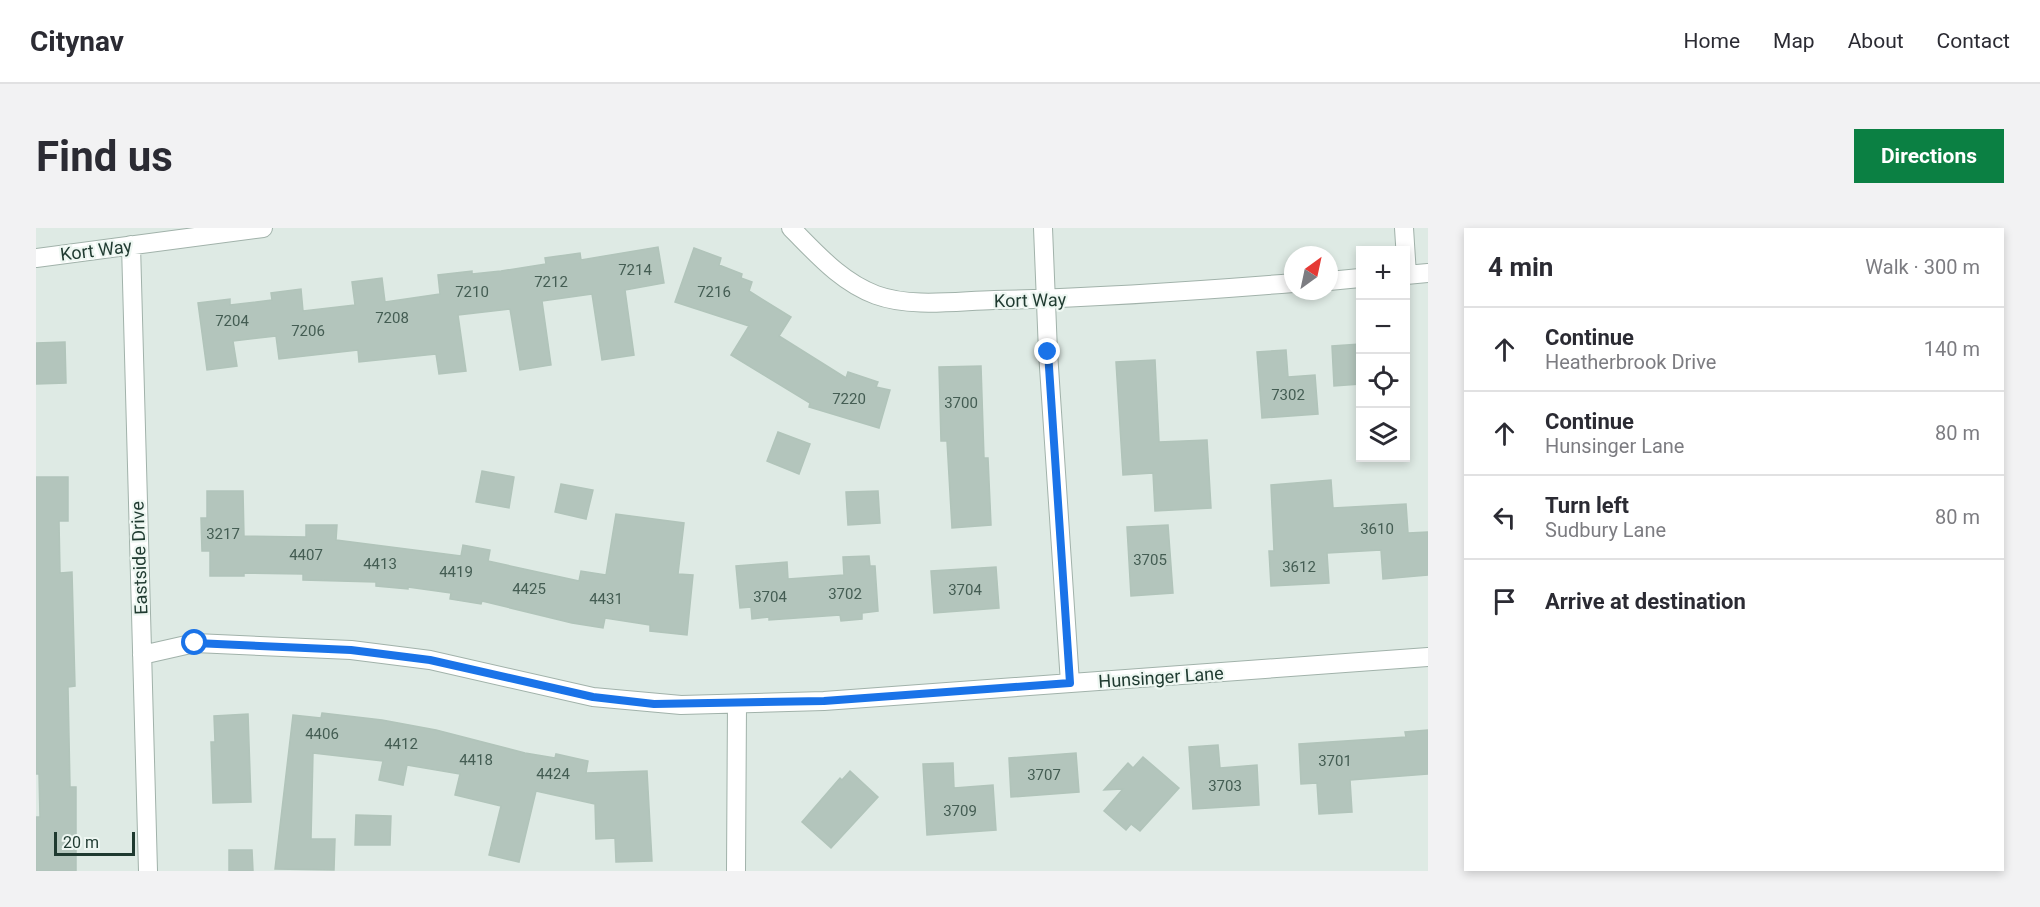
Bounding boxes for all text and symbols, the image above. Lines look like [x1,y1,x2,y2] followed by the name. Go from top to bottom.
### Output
[30,25,124,58] text: Citynav
[1684,29,1740,53] text: Home
[1773,29,1815,53] text: Map
[1848,29,1904,53] text: About
[1937,29,2010,53] text: Contact
[1854,129,2004,183] button: Directions
[36,132,173,181] text: Find us
[59,235,134,265] street label: Kort Way
[1284,246,1338,300] north arrow
[1356,246,1410,462] map controls
[1356,246,1410,300] button: +
[1488,252,1553,282] text: 4 min
[1865,255,1980,279] text: Walk · 300 m
[618,261,652,279] house number: 7214
[534,273,568,291] house number: 7212
[455,283,489,301] house number: 7210
[697,283,731,301] house number: 7216
[994,289,1067,311] street label: Kort Way
[1356,300,1410,354] button: −
[375,309,409,327] house number: 7208
[215,312,249,330] house number: 7204
[291,322,325,340] house number: 7206
[1545,325,1634,350] text: Continue
[1488,333,1521,366] icon: ahead
[1924,337,1980,361] text: 140 m
[1034,338,1060,364] route end
[1545,350,1716,374] text: Heatherbrook Drive
[1356,354,1410,408] button: locate
[1271,386,1305,404] house number: 7302
[832,390,866,408] house number: 7220
[944,394,978,412] house number: 3700
[1356,408,1410,462] button: layers
[1545,409,1634,434] text: Continue
[1488,417,1521,450] icon: ahead
[1935,421,1980,445] text: 80 m
[1545,434,1684,458] text: Hunsinger Lane
[1545,493,1629,518] text: Turn left
[127,501,151,615] street label: Eastside Drive
[1488,501,1521,534] icon: left
[1935,505,1980,529] text: 80 m
[1545,518,1666,542] text: Sudbury Lane
[1360,520,1394,538] house number: 3610
[206,525,240,543] house number: 3217
[289,546,323,564] house number: 4407
[1133,551,1167,569] house number: 3705
[363,555,397,573] house number: 4413
[1282,558,1316,576] house number: 3612
[439,563,473,581] house number: 4419
[512,580,546,598] house number: 4425
[948,581,982,599] house number: 3704
[828,585,862,603] house number: 3702
[1488,585,1521,618] icon: arrive
[753,588,787,606] house number: 3704
[1545,589,1746,614] text: Arrive at destination
[589,590,623,608] house number: 4431
[181,629,207,655] route start
[1098,662,1224,692] street label: Hunsinger Lane
[305,725,339,743] house number: 4406
[384,735,418,753] house number: 4412
[459,751,493,769] house number: 4418
[1318,752,1352,770] house number: 3701
[536,765,570,783] house number: 4424
[1027,766,1061,784] house number: 3707
[1208,777,1242,795] house number: 3703
[943,802,977,820] house number: 3709
[54,829,135,856] scale bar
[63,833,99,852] text: 20 m

